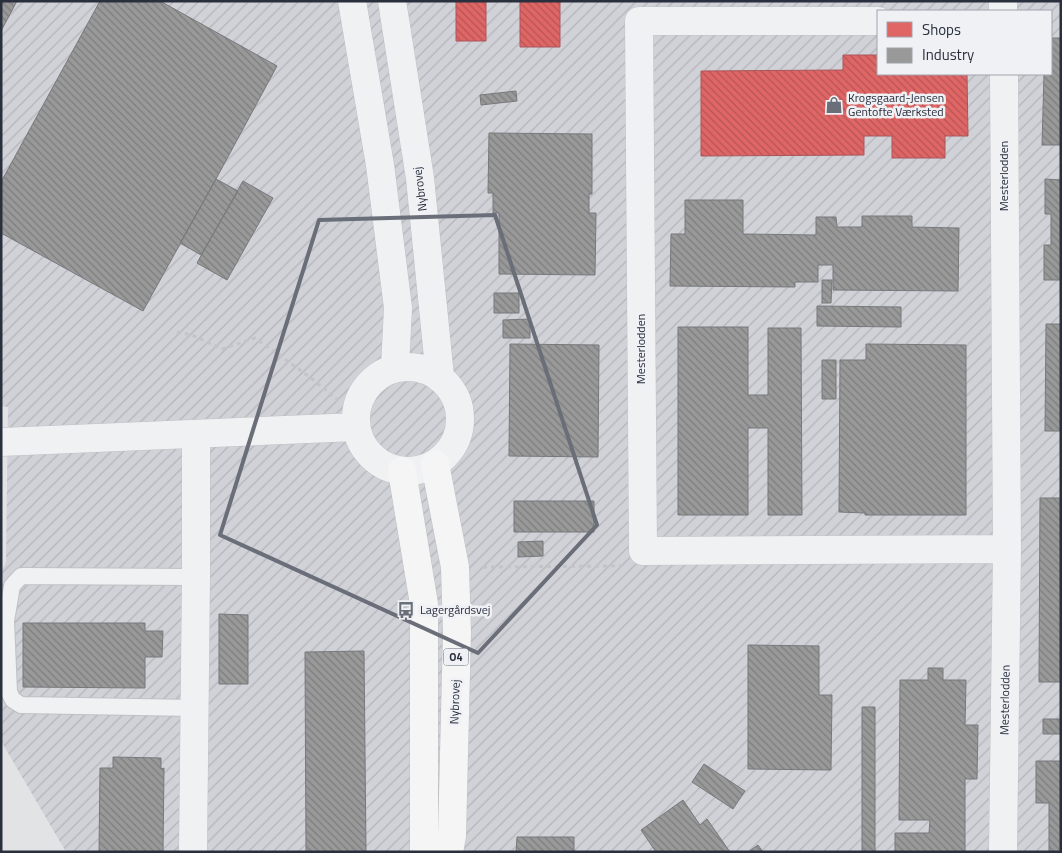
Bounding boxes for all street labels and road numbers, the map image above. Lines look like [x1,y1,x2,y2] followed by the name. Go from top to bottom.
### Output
[994,141,1013,211] street label: Mesterlodden
[407,166,432,212] street label: Nybrovej
[631,314,650,384] street label: Mesterlodden
[444,649,468,666] road number: O4
[994,665,1015,735] street label: Mesterlodden
[444,679,465,725] street label: Nybrovej

